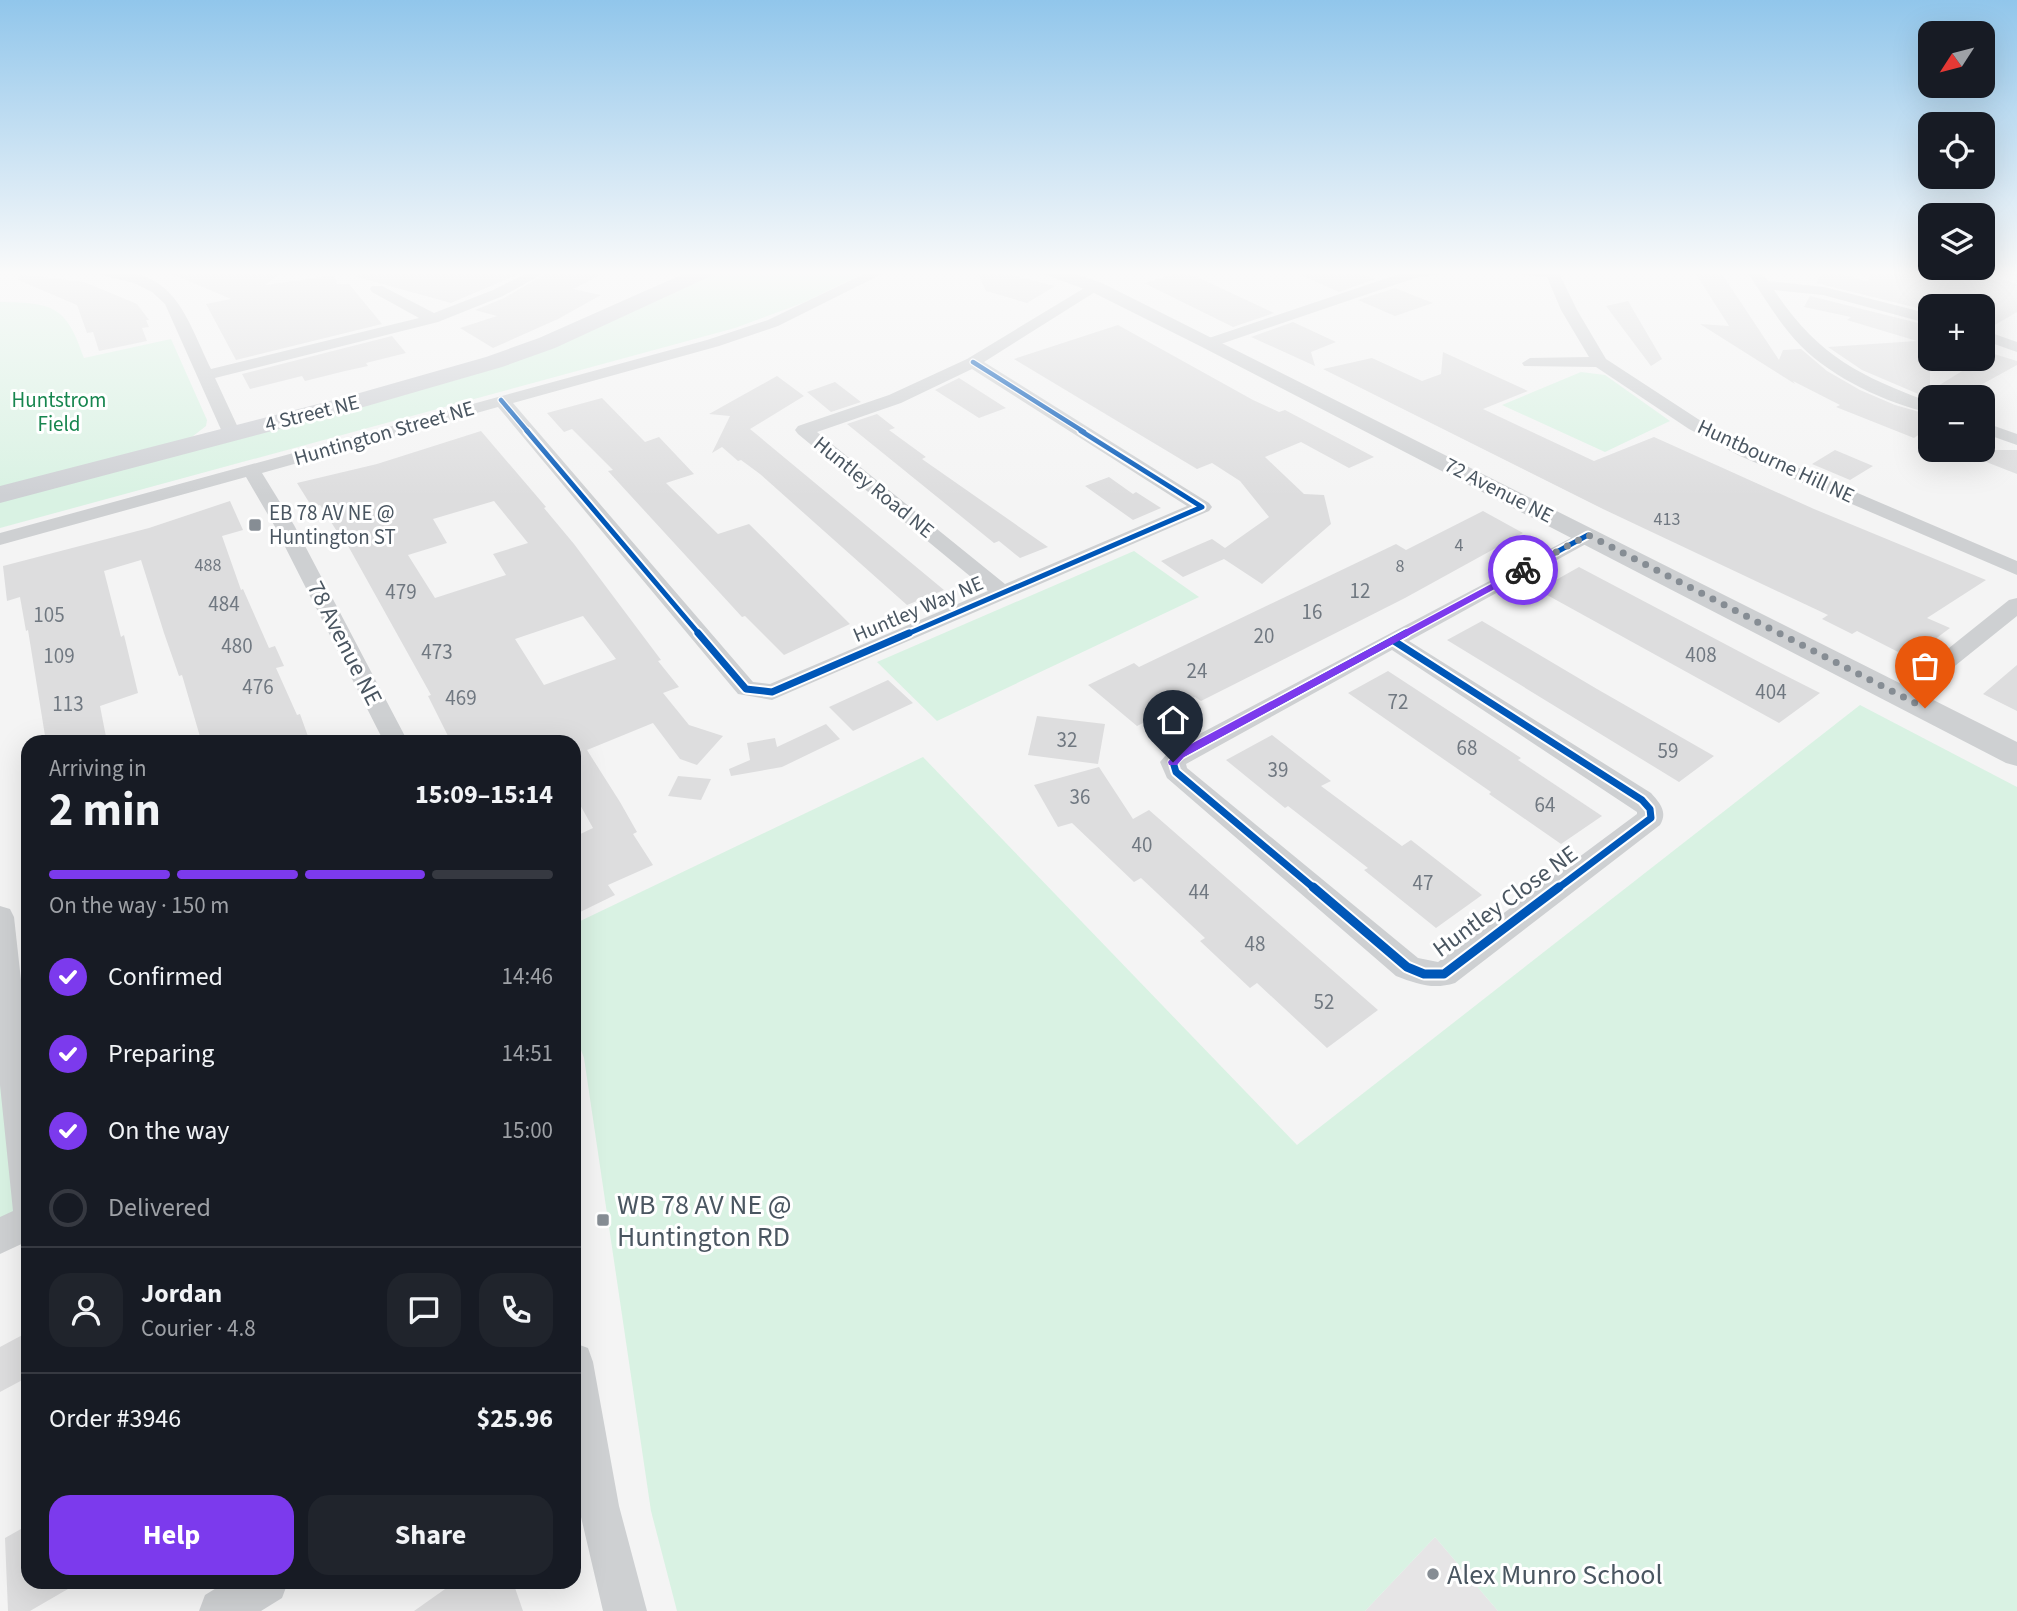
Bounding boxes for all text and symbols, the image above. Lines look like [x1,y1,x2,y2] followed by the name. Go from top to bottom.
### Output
[1918,21,1995,98] north arrow
[1918,21,1995,462] map controls
[1918,112,1995,189] button: locate
[1918,203,1995,280] button: layers
[1918,294,1995,371] button: +
[12,385,106,439] park label: Huntstrom Field
[1918,385,1995,462] button: −
[262,387,362,439] street label: 4 Street NE
[290,393,478,473] street label: Huntington Street NE
[1693,411,1859,511] street label: Huntbourne Hill NE
[807,429,941,545] street label: Huntley Road NE
[1439,450,1559,530] street label: 72 Avenue NE
[269,498,396,552] place label: EB 78 AV NE @ Huntington ST
[1654,507,1680,532] house number: 413
[247,517,263,533] marker: EB 78 AV NE @ Huntington ST
[1455,533,1464,558] house number: 4
[1488,535,1558,605] courier
[1504,551,1542,589] icon: bike
[195,553,221,578] house number: 488
[1396,554,1405,579] house number: 8
[848,568,988,650] street label: Huntley Way NE
[298,575,391,712] street label: 78 Avenue NE
[1350,576,1370,606] house number: 12
[385,577,417,607] house number: 479
[208,589,240,619] house number: 484
[1302,597,1322,627] house number: 16
[33,600,65,630] house number: 105
[1254,621,1274,651] house number: 20
[221,631,253,661] house number: 480
[1895,636,1955,708] pin
[421,637,453,667] house number: 473
[1685,640,1717,670] house number: 408
[43,641,75,671] house number: 109
[1906,647,1944,685] icon: bag
[1187,656,1207,686] house number: 24
[242,672,274,702] house number: 476
[1755,677,1787,707] house number: 404
[445,683,477,713] house number: 469
[1388,687,1408,717] house number: 72
[52,689,84,719] house number: 113
[1143,690,1203,762] pin
[1154,701,1192,739] icon: home
[1057,725,1077,755] house number: 32
[1457,733,1477,763] house number: 68
[1658,736,1678,766] house number: 59
[49,752,147,785] text: Arriving in
[1268,755,1288,785] house number: 39
[415,776,553,813] text: 15:09–15:14
[49,778,161,843] text: 2 min
[1070,782,1090,812] house number: 36
[1535,790,1555,820] house number: 64
[1132,830,1152,860] house number: 40
[1426,837,1585,966] street label: Huntley Close NE
[1413,868,1433,898] house number: 47
[1189,877,1209,907] house number: 44
[49,889,229,922] text: On the way · 150 m
[1245,929,1265,959] house number: 48
[49,958,87,996] icon: check
[108,958,223,995] text: Confirmed
[502,960,553,993] text: 14:46
[1314,987,1334,1017] house number: 52
[49,1035,87,1073] icon: check
[108,1035,214,1072] text: Preparing
[502,1037,553,1070] text: 14:51
[49,1112,87,1150] icon: check
[108,1112,229,1149] text: On the way
[502,1114,553,1147] text: 15:00
[617,1185,792,1257] place label: WB 78 AV NE @ Huntington RD
[108,1189,211,1226] text: Delivered
[595,1212,611,1228] marker: WB 78 AV NE @ Huntington RD
[49,1273,123,1347] button: person
[387,1273,461,1347] button: chat
[479,1273,553,1347] button: phone
[141,1275,222,1312] text: Jordan
[141,1312,256,1345] text: Courier · 4.8
[49,1400,181,1437] text: Order #3946
[477,1400,553,1437] text: $25.96
[49,1495,294,1575] button: Help
[308,1495,553,1575] button: Share
[1447,1555,1663,1595] place label: Alex Munro School
[1425,1566,1441,1582] marker: Alex Munro School

